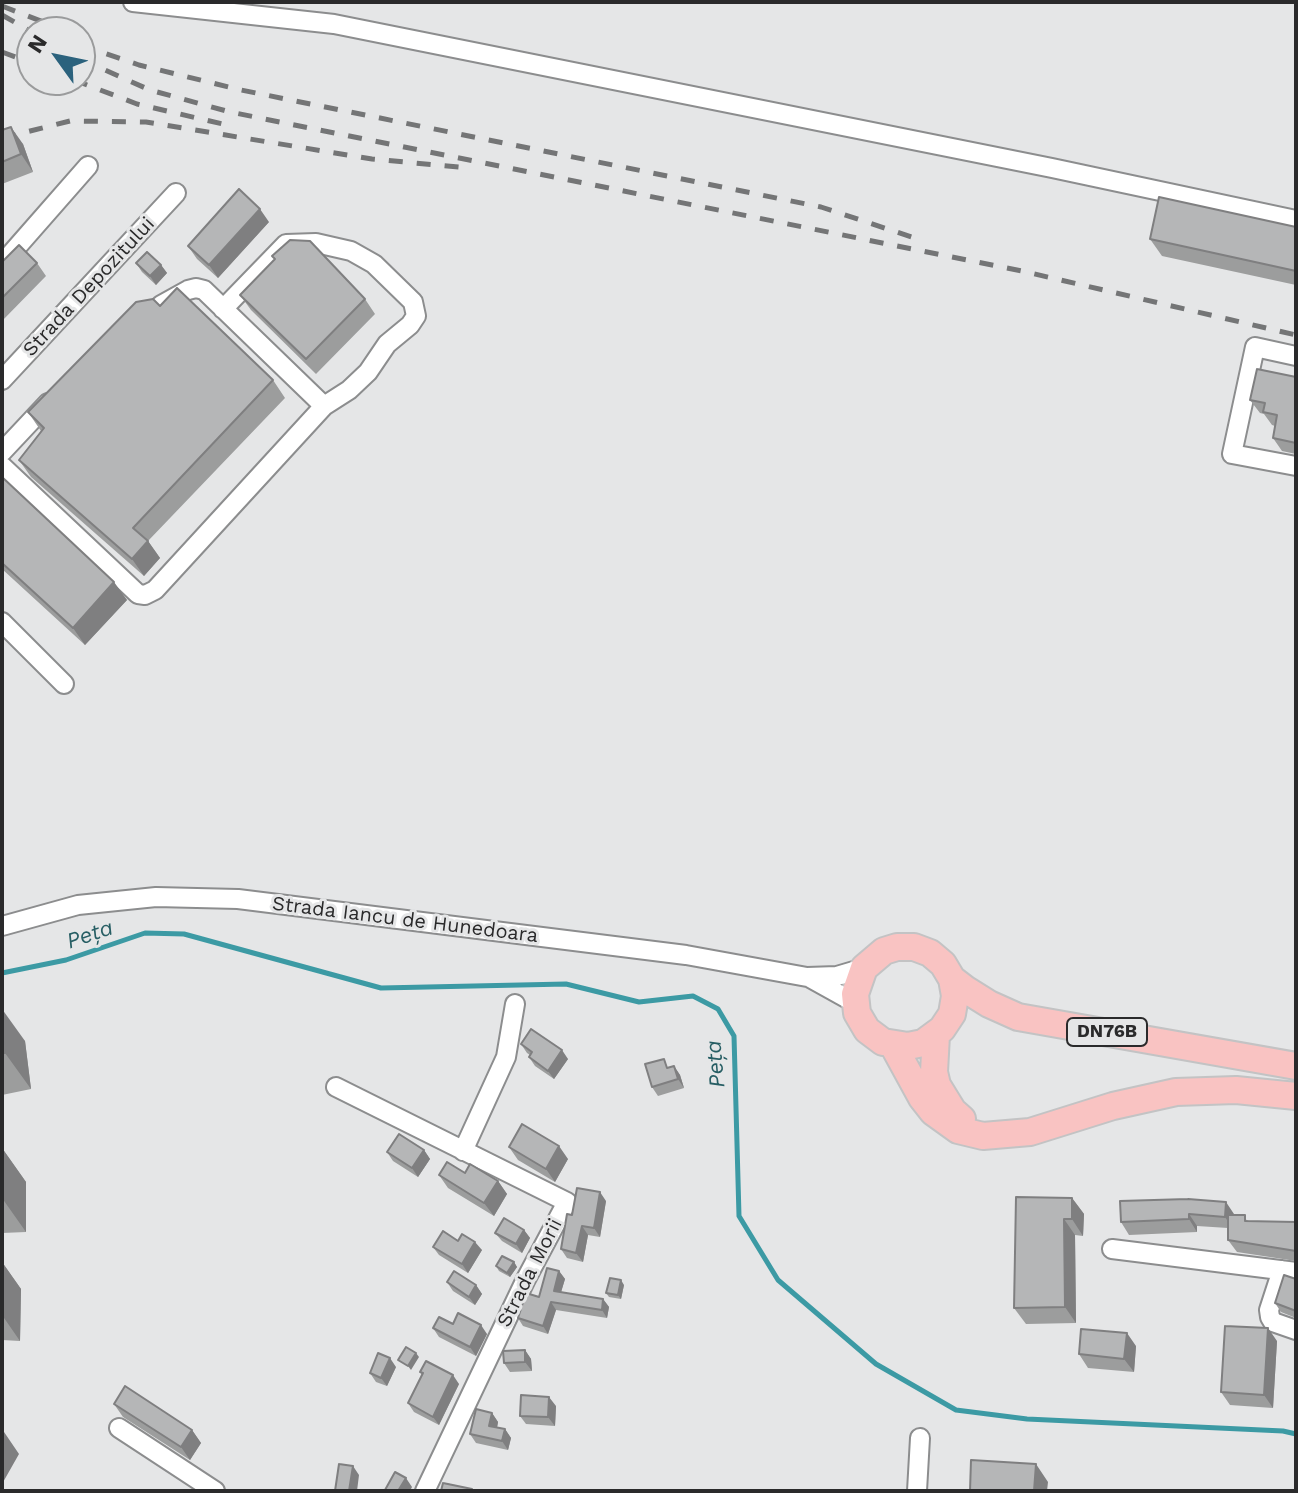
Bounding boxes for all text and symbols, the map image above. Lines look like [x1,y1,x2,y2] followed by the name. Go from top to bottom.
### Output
[16,16,96,96] north arrow
[22,30,52,57] text: N
[18,212,160,362] street label: Strada Depozitului
[271,892,539,948] street label: Strada Iancu de Hunedoara
[63,915,117,955] water label: Peța
[1067,1018,1147,1046] road number: DN76B
[701,1039,731,1089] water label: Peța
[492,1215,568,1331] street label: Strada Morii

